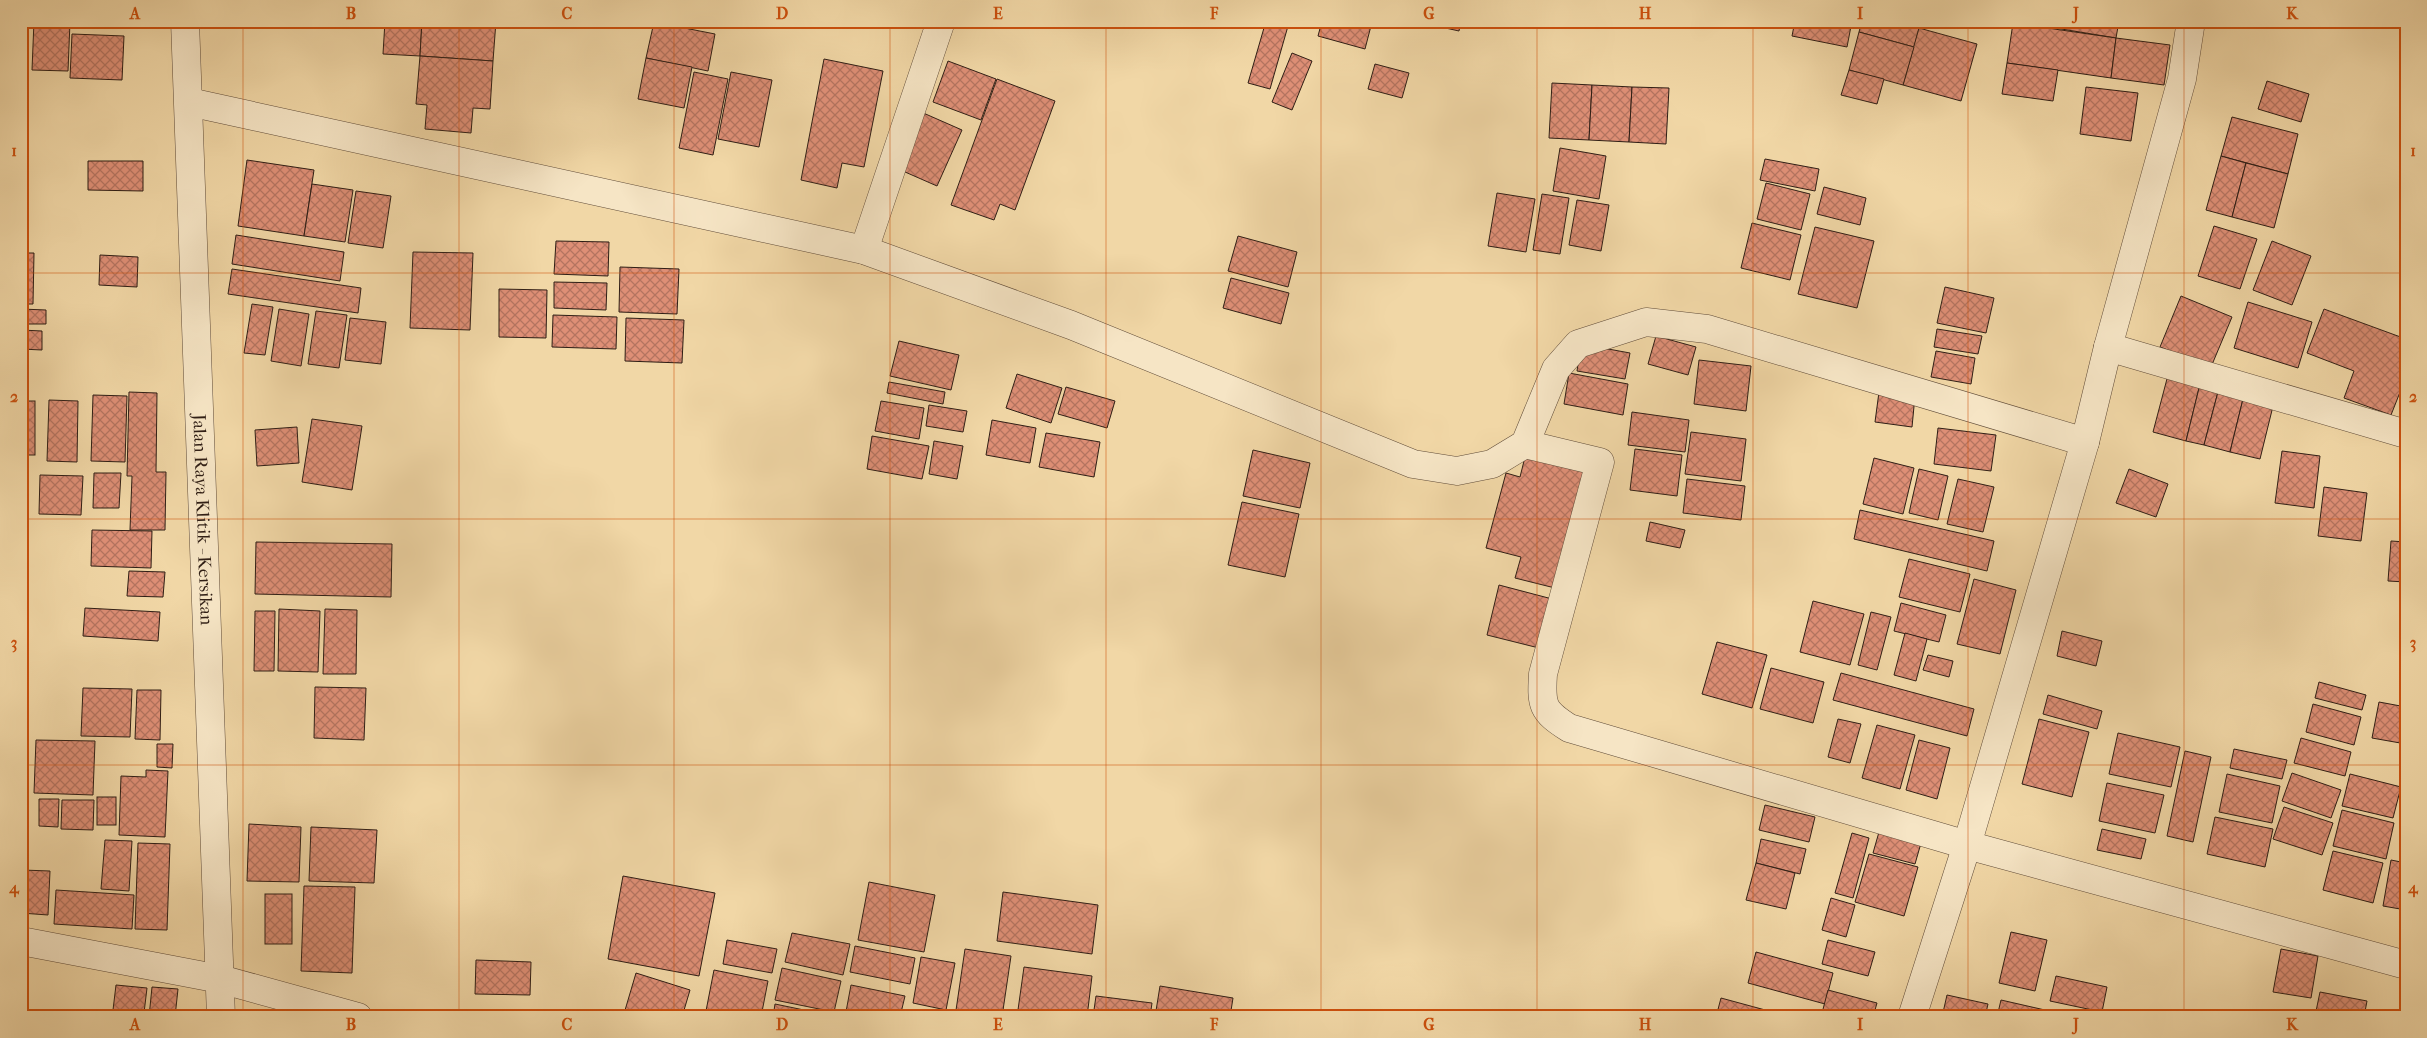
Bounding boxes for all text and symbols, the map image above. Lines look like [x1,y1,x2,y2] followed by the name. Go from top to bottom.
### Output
[129,4,141,23] text: A
[346,4,356,23] text: B
[562,4,573,23] text: C
[776,4,788,23] text: D
[993,4,1003,23] text: E
[1209,4,1219,23] text: F
[1423,4,1435,23] text: G
[1639,4,1652,23] text: H
[1857,4,1864,23] text: I
[2071,4,2079,24] text: J
[2286,4,2299,23] text: K
[11,141,17,160] text: 1
[2410,141,2416,160] text: 1
[10,387,18,406] text: 2
[2409,387,2417,406] text: 2
[189,412,217,626] street label: Jalan Raya Klitik - Kersikan
[11,633,17,653] text: 3
[2410,633,2416,653] text: 3
[8,878,20,898] text: 4
[2407,878,2419,898] text: 4
[129,1015,141,1034] text: A
[346,1015,356,1034] text: B
[562,1015,573,1034] text: C
[776,1015,788,1034] text: D
[993,1015,1003,1034] text: E
[1209,1015,1219,1034] text: F
[1423,1015,1435,1034] text: G
[1639,1015,1652,1034] text: H
[1857,1015,1864,1034] text: I
[2071,1015,2079,1035] text: J
[2286,1015,2299,1034] text: K

